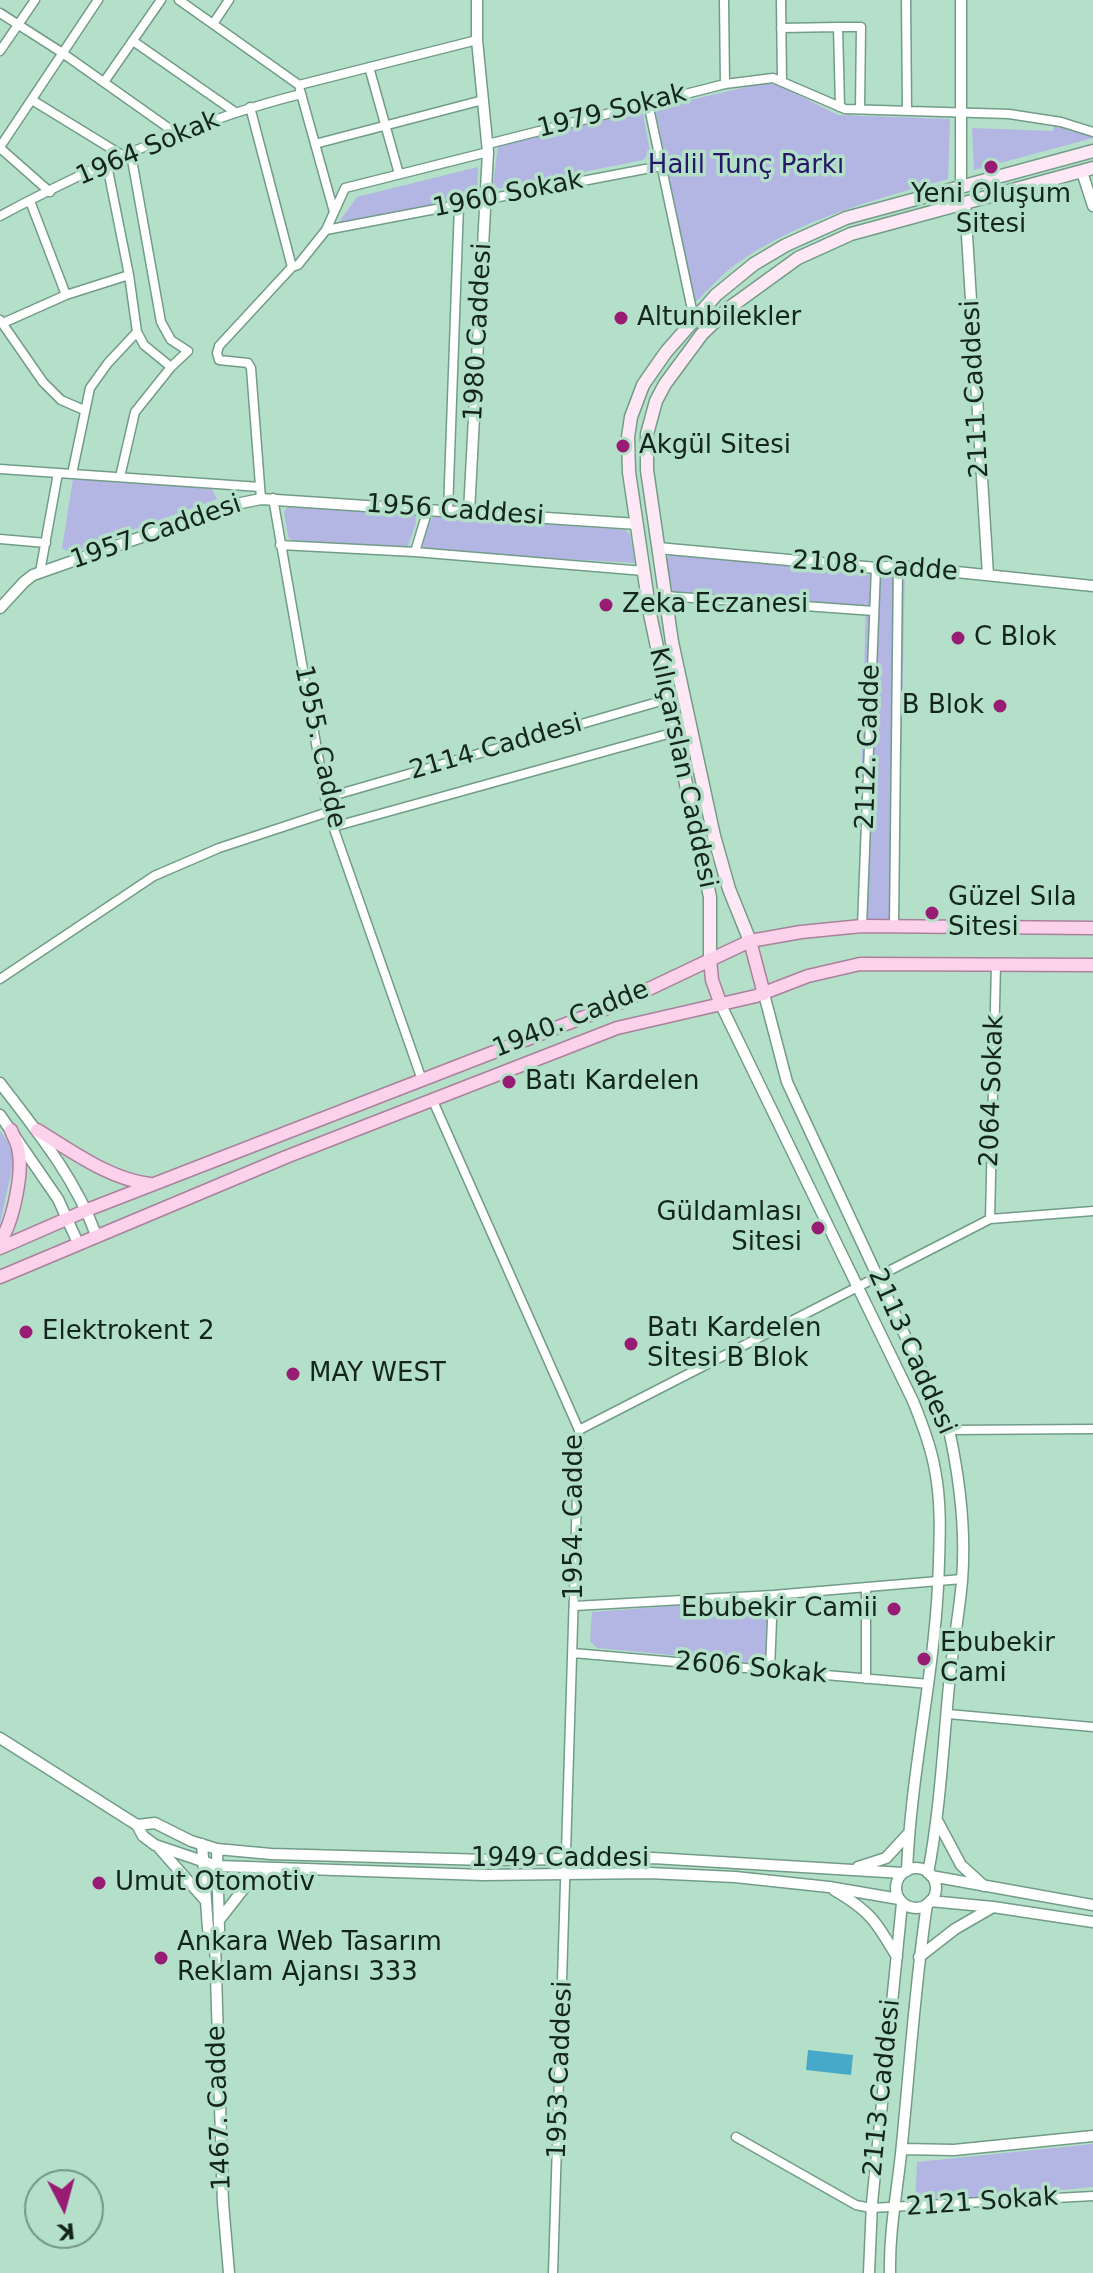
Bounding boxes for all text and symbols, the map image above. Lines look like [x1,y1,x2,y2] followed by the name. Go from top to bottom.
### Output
[534,78,690,146] street label: 1979 Sokak
[72,105,224,193] street label: 1964 Sokak
[648,150,844,182] park label: Halil Tunç Parkı
[982,158,1000,176] marker: Yeni Oluşum Sitesi
[430,165,586,225] street label: 1960 Sokak
[911,179,1071,240] place label: Yeni Oluşum Sitesi
[459,242,499,422] street label: 1980 Caddesi
[956,299,996,479] street label: 2111 Caddesi
[637,302,801,334] place label: Altunbilekler
[612,309,630,327] marker: Altunbilekler
[639,430,791,462] place label: Akgül Sitesi
[614,437,632,455] marker: Akgül Sitesi
[67,489,245,577] street label: 1957 Caddesi
[365,489,545,533] street label: 1956 Caddesi
[791,546,959,588] street label: 2108. Cadde
[622,589,808,621] place label: Zeka Eczanesi
[597,596,615,614] marker: Zeka Eczanesi
[974,622,1056,654] place label: C Blok
[949,629,967,647] marker: C Blok
[641,645,723,891] street label: Kılıçarslan Caddesi
[287,663,351,831] street label: 1955. Cadde
[851,664,887,830] street label: 2112. Cadde
[902,690,984,722] place label: B Blok
[991,697,1009,715] marker: B Blok
[406,708,586,788] street label: 2114 Caddesi
[948,882,1077,944] place label: Güzel Sıla Sitesi
[923,904,941,922] marker: Güzel Sıla Sitesi
[488,974,654,1066] street label: 1940. Cadde
[975,1014,1011,1168] street label: 2064 Sokak
[525,1066,699,1098] place label: Batı Kardelen
[500,1073,518,1091] marker: Batı Kardelen
[656,1197,802,1258] place label: Güldamlası Sitesi
[809,1219,827,1237] marker: Güldamlası Sitesi
[860,1264,962,1440] street label: 2113 Caddesi
[647,1313,821,1374] place label: Batı Kardelen Sİtesi B Blok
[42,1316,215,1348] place label: Elektrokent 2
[17,1323,35,1341] marker: Elektrokent 2
[622,1335,640,1353] marker: Batı Kardelen Sİtesi B Blok
[309,1358,446,1390] place label: MAY WEST
[284,1365,302,1383] marker: MAY WEST
[559,1434,591,1600] street label: 1954. Cadde
[681,1593,878,1625] place label: Ebubekir Camii
[885,1600,903,1618] marker: Ebubekir Camii
[940,1628,1055,1690] place label: Ebubekir Cami
[674,1647,828,1691] street label: 2606 Sokak
[915,1650,933,1668] marker: Ebubekir Cami
[471,1843,649,1875] street label: 1949 Caddesi
[115,1867,315,1899] place label: Umut Otomotiv
[90,1874,108,1892] marker: Umut Otomotiv
[177,1927,442,1988] place label: Ankara Web Tasarım Reklam Ajansı 333
[152,1949,170,1967] marker: Ankara Web Tasarım Reklam Ajansı 333
[542,1980,580,2160] street label: 1953 Caddesi
[858,1998,908,2178] street label: 2113 Caddesi
[202,2025,238,2191] street label: 1467. Cadde
[24,2169,104,2249] north arrow
[905,2182,1059,2224] street label: 2121 Sokak
[57,2218,76,2245] text: K

